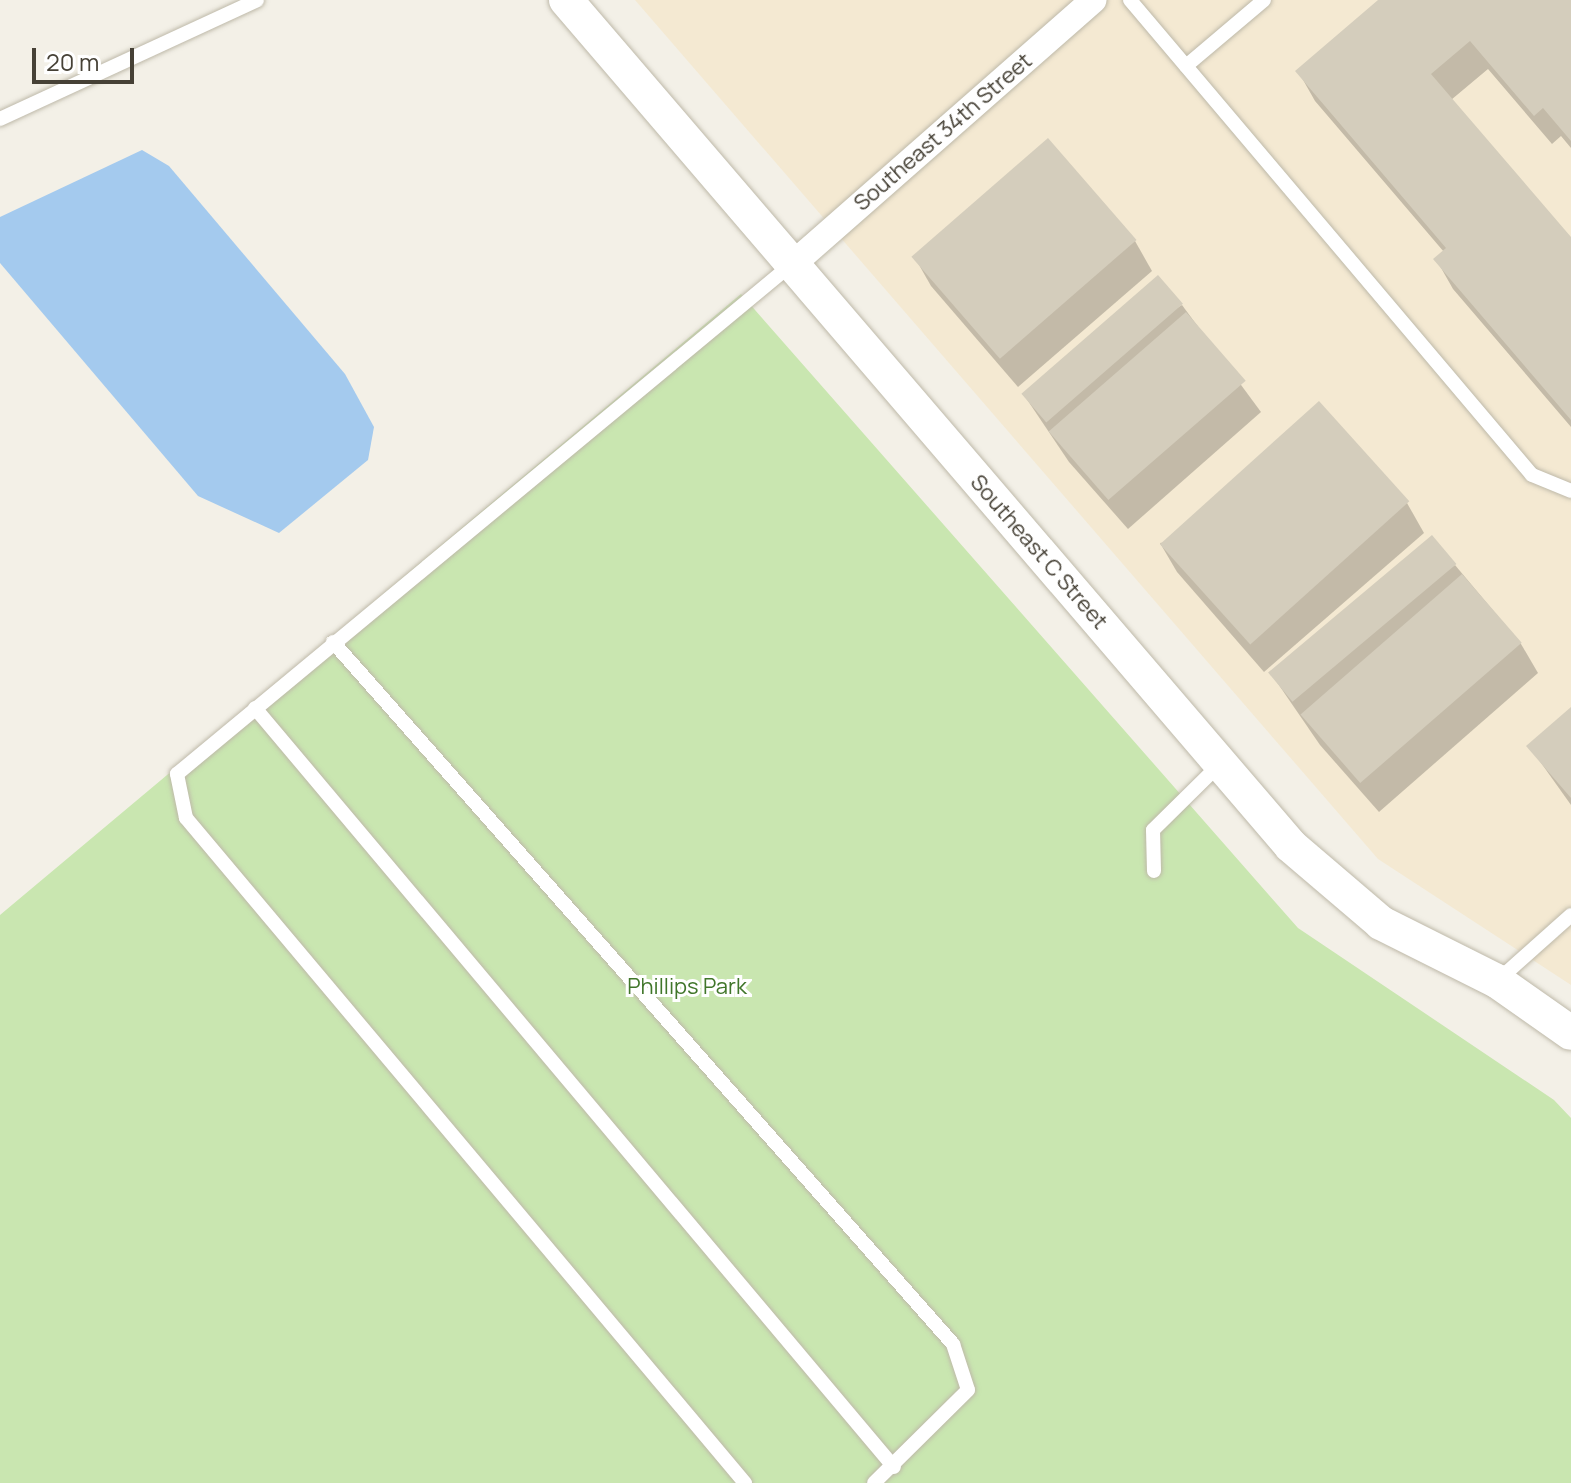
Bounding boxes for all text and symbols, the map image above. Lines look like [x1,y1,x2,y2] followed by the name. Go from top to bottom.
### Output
[36,32,138,82] scale bar
[46,45,99,78] text: 20 m
[849,48,1037,216] street label: Southeast 34th Street
[965,469,1113,635] street label: Southeast C Street
[627,974,747,1000] park label: Phillips Park

